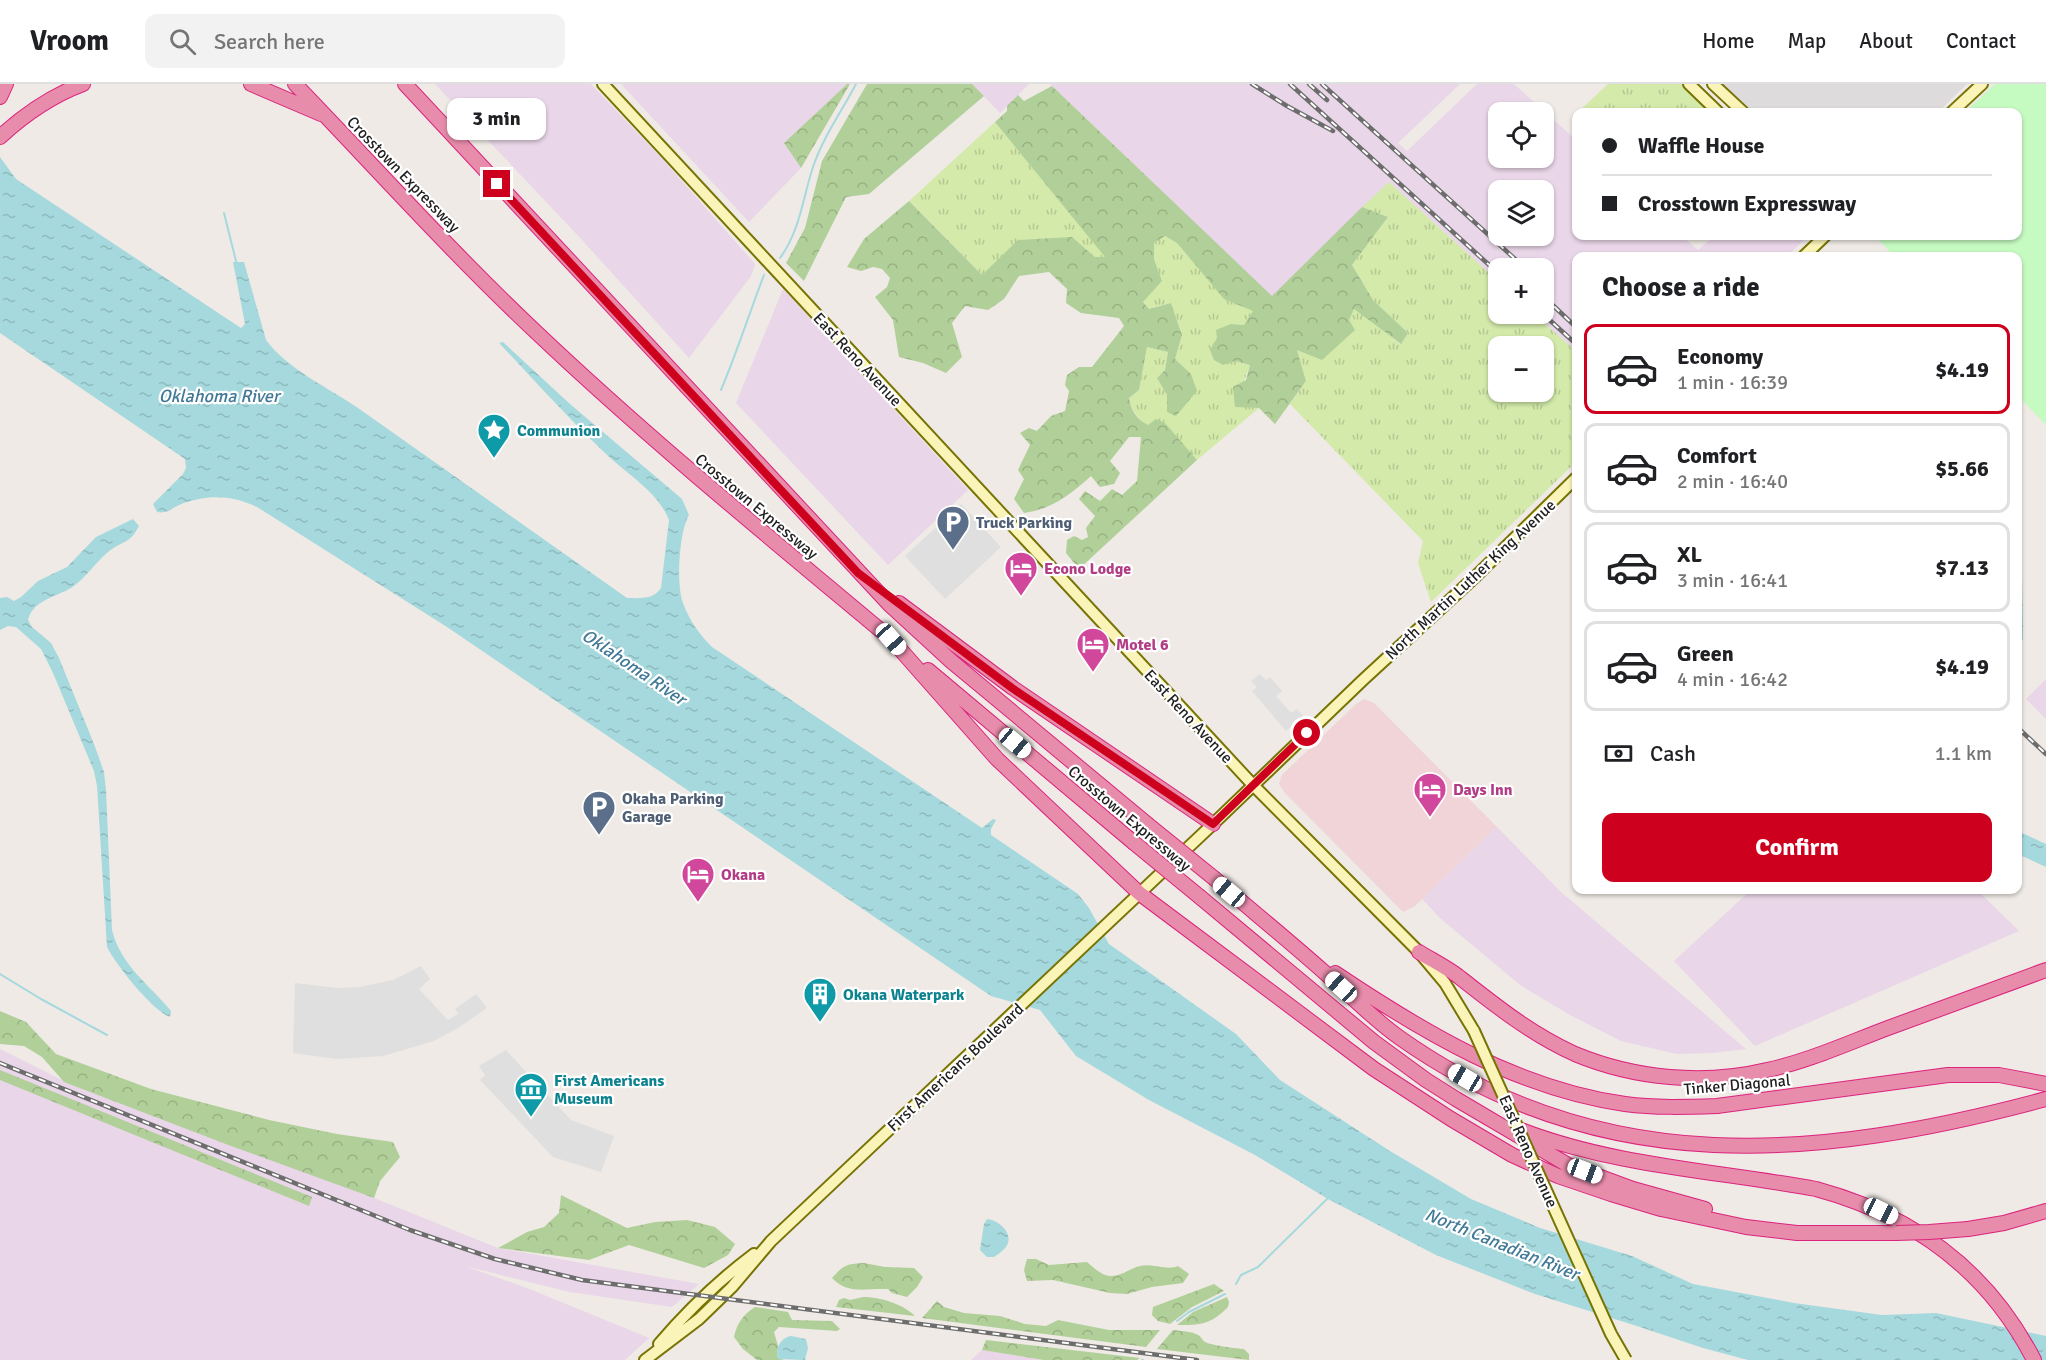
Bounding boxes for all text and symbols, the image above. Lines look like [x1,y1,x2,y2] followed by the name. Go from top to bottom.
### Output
[145,14,565,68] search box
[30,24,109,58] text: Vroom
[166,25,199,58] icon: search
[214,28,325,55] text: Search here
[1702,28,1755,54] text: Home
[1788,28,1826,54] text: Map
[1859,28,1913,54] text: About
[1946,28,2016,54] text: Contact
[448,97,546,139] callout: 3 min
[1488,102,1554,402] map controls
[1488,102,1554,168] button: locate
[472,106,521,131] text: 3 min
[342,112,464,238] street label: Crosstown Expressway
[1638,132,1764,159] text: Waffle House
[483,170,510,197] route end
[1488,180,1554,246] button: layers
[1638,190,1856,217] text: Crosstown Expressway
[1488,258,1554,324] button: +
[1602,271,1760,304] text: Choose a ride
[809,309,906,411] street label: East Reno Avenue
[1488,336,1554,402] button: −
[1605,342,1659,396] icon: car
[1677,343,1763,370] text: Economy
[1935,356,1989,383] text: $4.19
[1677,370,1788,395] text: 1 min · 16:39
[159,385,282,407] water label: Oklahoma River
[476,412,512,459] place icon: Communion
[517,421,601,441] place label: Communion
[1605,441,1659,495] icon: car
[1677,442,1757,469] text: Comfort
[691,450,822,564] street label: Crosstown Expressway
[1935,455,1989,482] text: $5.66
[1677,469,1788,494] text: 2 min · 16:40
[1381,495,1560,664] street label: North Martin Luther King Avenue
[935,504,971,551] parking icon: Truck Parking
[976,513,1072,533] place label: Truck Parking
[1605,540,1659,594] icon: car
[1677,541,1702,568] text: XL
[1003,550,1039,597] hotel icon: Econo Lodge
[1935,554,1989,581] text: $7.13
[1044,559,1131,579] place label: Econo Lodge
[1677,568,1788,593] text: 3 min · 16:41
[872,620,910,658] car
[578,624,692,711] water label: Oklahoma River
[1075,626,1111,673] hotel icon: Motel 6
[1116,635,1169,655] place label: Motel 6
[1605,639,1659,693] icon: car
[1677,640,1734,667] text: Green
[1935,653,1989,680] text: $4.19
[1140,666,1237,768] street label: East Reno Avenue
[1677,667,1788,692] text: 4 min · 16:42
[1293,719,1320,746] route start
[995,725,1035,761] car
[1602,737,1635,770] icon: cash
[1650,740,1696,767] text: Cash
[1935,741,1992,766] text: 1.1 km
[1064,762,1195,876] street label: Crosstown Expressway
[1412,771,1448,818] hotel icon: Days Inn
[1453,780,1513,800] place label: Days Inn
[581,789,617,836] parking icon: Okaha Parking Garage
[622,789,724,827] place label: Okaha Parking Garage
[1602,813,1992,882] button: Confirm
[680,856,716,903] hotel icon: Okana
[721,865,765,885] place label: Okana
[1209,874,1249,910] car
[1322,968,1360,1006] car
[802,976,838,1023] building icon: Okana Waterpark
[843,985,965,1005] place label: Okana Waterpark
[883,999,1028,1136] street label: First Americans Boulevard
[1445,1061,1485,1095] car
[1683,1070,1792,1100] street label: Tinker Diagonal
[513,1071,549,1118] museum icon: First Americans Museum
[554,1071,664,1109] place label: First Americans Museum
[1494,1092,1562,1211] street label: East Reno Avenue
[1565,1156,1605,1186] car
[1861,1195,1901,1227] car
[1422,1203,1584,1286] water label: North Canadian River

